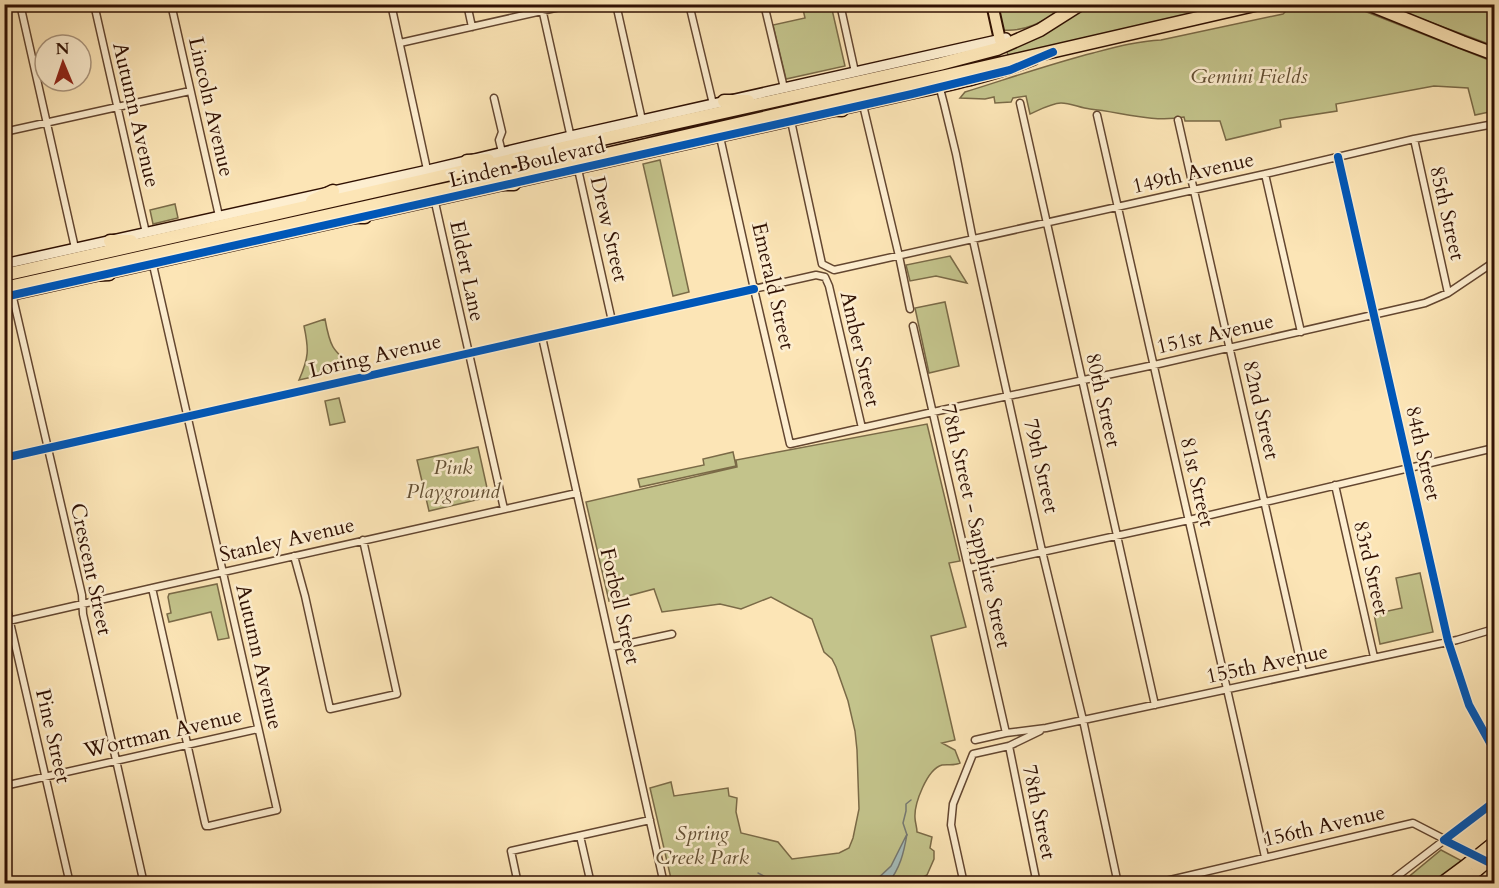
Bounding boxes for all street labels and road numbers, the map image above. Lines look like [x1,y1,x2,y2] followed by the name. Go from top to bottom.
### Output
[181,34,241,180] street label: Lincoln Avenue
[105,40,167,190] street label: Autumn Avenue
[446,131,608,195] street label: Linden Boulevard
[1129,145,1257,201] street label: 149th Avenue
[1422,163,1472,263] street label: 85th Street
[583,173,635,285] street label: Drew Street
[442,218,492,324] street label: Eldert Lane
[744,220,802,353] street label: Emerald Street
[833,289,887,410] street label: Amber Street
[1153,306,1277,362] street label: 151st Avenue
[306,327,444,385] street label: Loring Avenue
[1078,350,1128,450] street label: 80th Street
[1236,358,1287,463] street label: 82nd Street
[934,401,1018,651] street label: 78th Street - Sapphire Street
[1398,403,1448,503] street label: 84th Street
[1016,416,1066,516] street label: 79th Street
[1173,434,1221,530] street label: 81st Street
[63,500,119,638] street label: Crescent Street
[217,510,357,570] street label: Stanley Avenue
[1346,518,1396,619] street label: 83rd Street
[593,545,648,667] street label: Forbell Street
[228,582,290,732] street label: Autumn Avenue
[1203,637,1331,691] street label: 155th Avenue
[28,686,78,786] street label: Pine Street
[80,701,245,766] street label: Wortman Avenue
[1015,762,1063,862] street label: 78th Street
[1260,798,1388,854] street label: 156th Avenue

